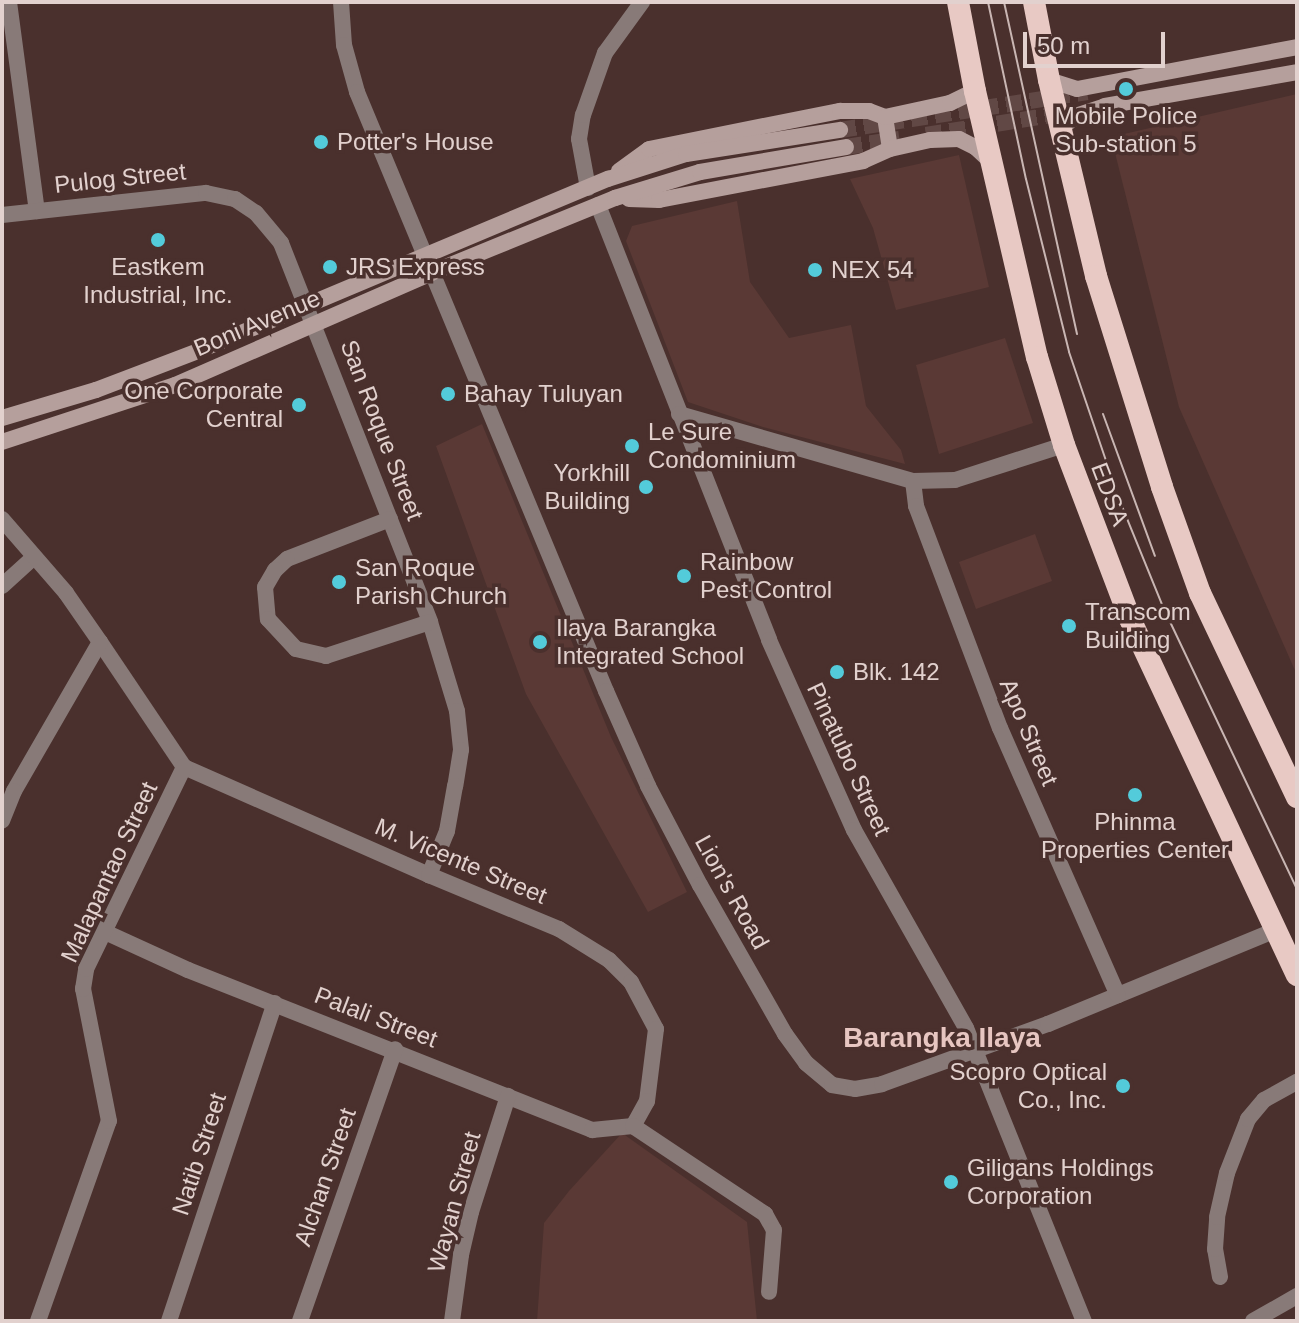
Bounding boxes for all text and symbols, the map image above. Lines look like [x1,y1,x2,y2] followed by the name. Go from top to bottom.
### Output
[1027,16,1169,66] scale bar
[1037,32,1090,59] text: 50 m
[1117,80,1135,98] marker: Mobile Police Sub-station 5
[1055,102,1197,158] place label: Mobile Police Sub-station 5
[337,128,494,156] place label: Potter's House
[312,133,330,151] marker: Potter's House
[53,157,187,199] street label: Pulog Street
[149,231,167,249] marker: Eastkem Industrial, Inc.
[83,253,233,309] place label: Eastkem Industrial, Inc.
[346,253,485,281] place label: JRS Express
[831,256,914,284] place label: NEX 54
[321,258,339,276] marker: JRS Express
[806,261,824,279] marker: NEX 54
[189,283,325,363] street label: Boni Avenue
[334,336,430,524] street label: San Roque Street
[124,377,283,433] place label: One Corporate Central
[464,380,623,408] place label: Bahay Tuluyan
[439,385,457,403] marker: Bahay Tuluyan
[290,396,308,414] marker: One Corporate Central
[648,418,796,474] place label: Le Sure Condominium
[623,437,641,455] marker: Le Sure Condominium
[1085,458,1135,530] street label: EDSA
[545,459,630,515] place label: Yorkhill Building
[637,478,655,496] marker: Yorkhill Building
[700,548,832,604] place label: Rainbow Pest Control
[355,554,507,610] place label: San Roque Parish Church
[675,567,693,585] marker: Rainbow Pest Control
[330,573,348,591] marker: San Roque Parish Church
[1085,598,1191,654] place label: Transcom Building
[556,614,744,670] place label: Ilaya Barangka Integrated School
[1060,617,1078,635] marker: Transcom Building
[531,633,549,651] marker: Ilaya Barangka Integrated School
[853,658,940,686] place label: Blk. 142
[828,663,846,681] marker: Blk. 142
[994,674,1064,790] street label: Apo Street
[801,678,897,840] street label: Pinatubo Street
[55,777,163,967] street label: Malapantao Street
[1126,786,1144,804] marker: Phinma Properties Center
[1041,808,1229,864] place label: Phinma Properties Center
[371,812,551,910] street label: M. Vicente Street
[689,830,775,954] street label: Lion's Road
[310,980,442,1054] street label: Palali Street
[843,1021,1041,1055] district label: Barangka Ilaya
[950,1058,1107,1114] place label: Scopro Optical Co., Inc.
[1114,1077,1132,1095] marker: Scopro Optical Co., Inc.
[166,1089,232,1219] street label: Natib Street
[288,1104,362,1250] street label: Alchan Street
[421,1128,487,1276] street label: Wayan Street
[967,1154,1154,1210] place label: Giligans Holdings Corporation
[942,1173,960,1191] marker: Giligans Holdings Corporation

